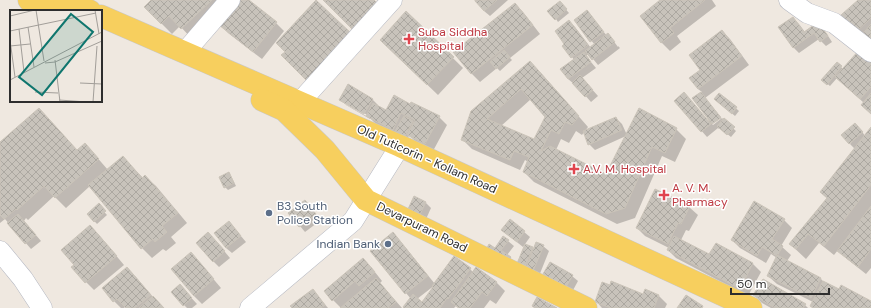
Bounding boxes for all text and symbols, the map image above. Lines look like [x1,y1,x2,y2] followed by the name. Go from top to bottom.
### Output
[10,10,102,102] inset map
[418,24,487,54] place label: Suba Siddha Hospital
[403,33,415,45] marker: Suba Siddha Hospital
[354,121,500,197] street label: Old Tuticorin - Kollam Road
[583,161,666,177] place label: A.V. M. Hospital
[568,163,580,175] marker: A.V. M. Hospital
[672,180,728,210] place label: A. V. M. Pharmacy
[659,190,669,200] marker: A. V. M. Pharmacy
[277,198,353,228] place label: B3 South Police Station
[374,198,470,256] street label: Devarpuram Road
[264,208,274,218] marker: B3 South Police Station
[317,236,380,252] place label: Indian Bank
[383,239,393,249] marker: Indian Bank
[731,270,829,296] scale bar
[737,276,766,292] text: 50 m

